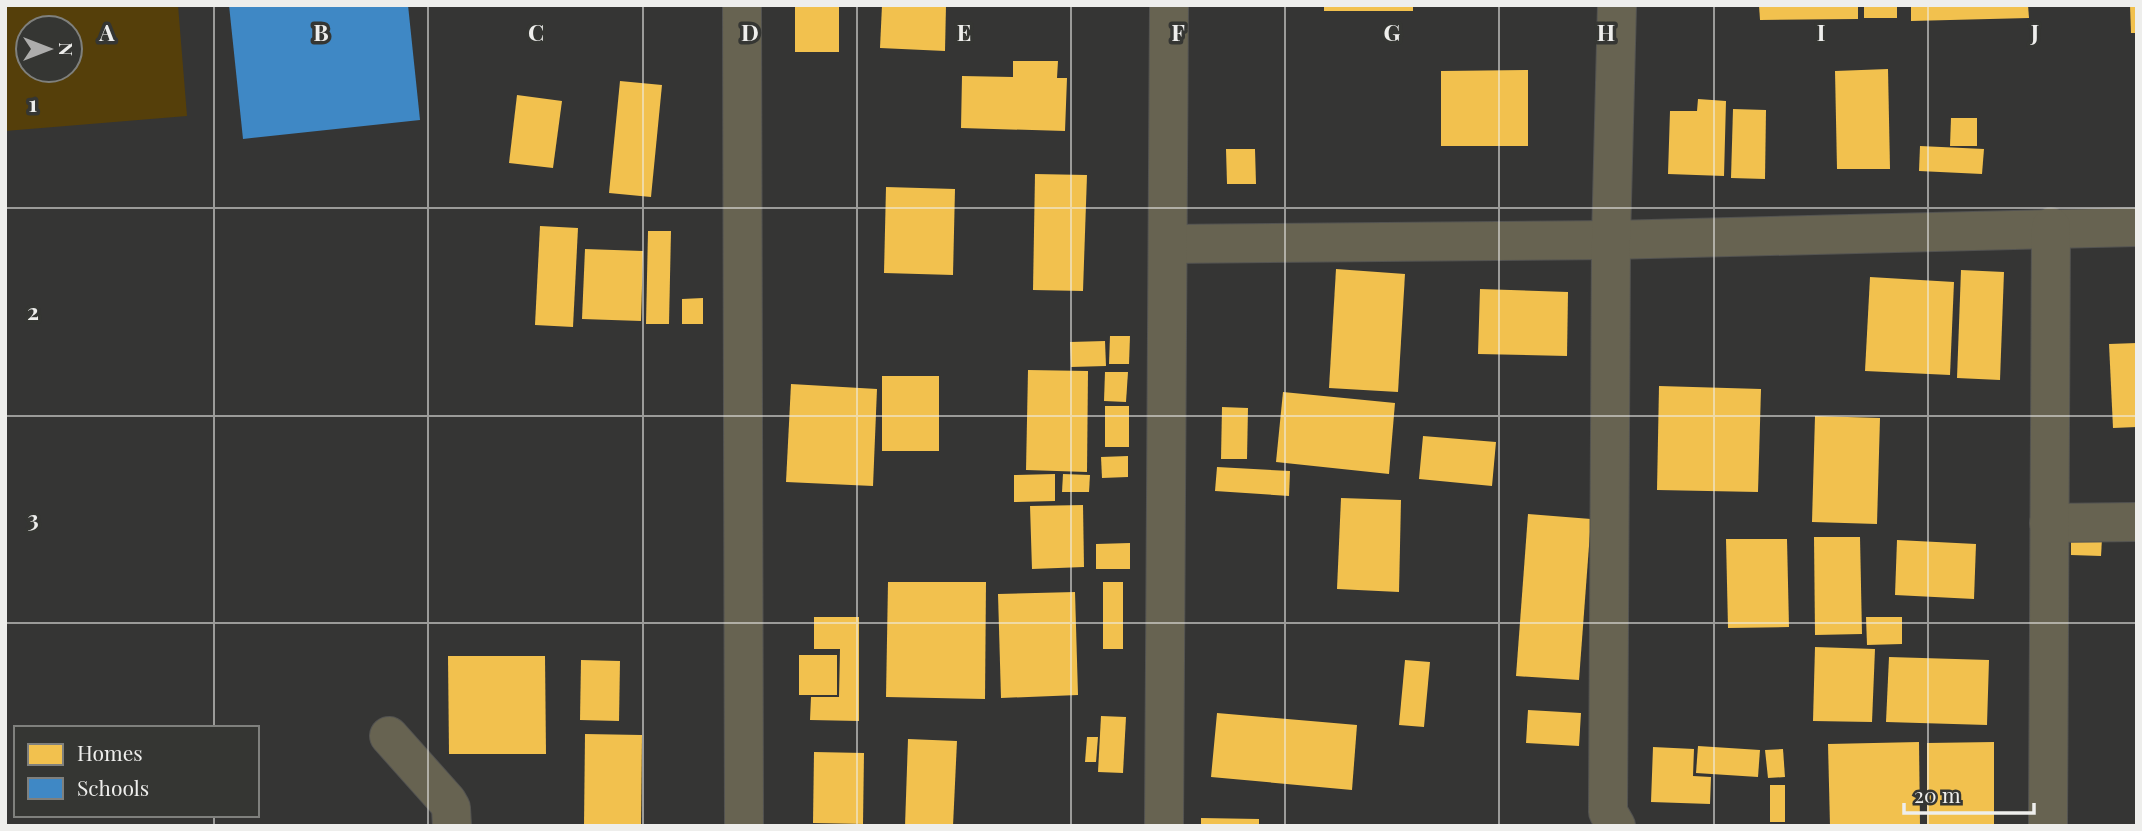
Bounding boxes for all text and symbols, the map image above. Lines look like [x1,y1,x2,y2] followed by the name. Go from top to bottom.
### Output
[14,14,84,84] north arrow
[98,16,115,47] text: A
[313,16,329,47] text: B
[528,16,544,47] text: C
[741,16,759,47] text: D
[957,16,971,47] text: E
[1171,16,1185,47] text: F
[1384,16,1401,47] text: G
[1597,16,1615,47] text: H
[1817,16,1825,47] text: I
[2030,16,2039,47] text: J
[54,42,80,56] text: N
[29,87,38,118] text: 1
[27,295,39,326] text: 2
[27,502,39,533] text: 3
[14,726,259,817] legend
[77,738,143,766] text: Homes
[1904,772,2034,816] scale bar
[77,773,149,801] text: Schools
[1914,780,1961,808] text: 20 m

